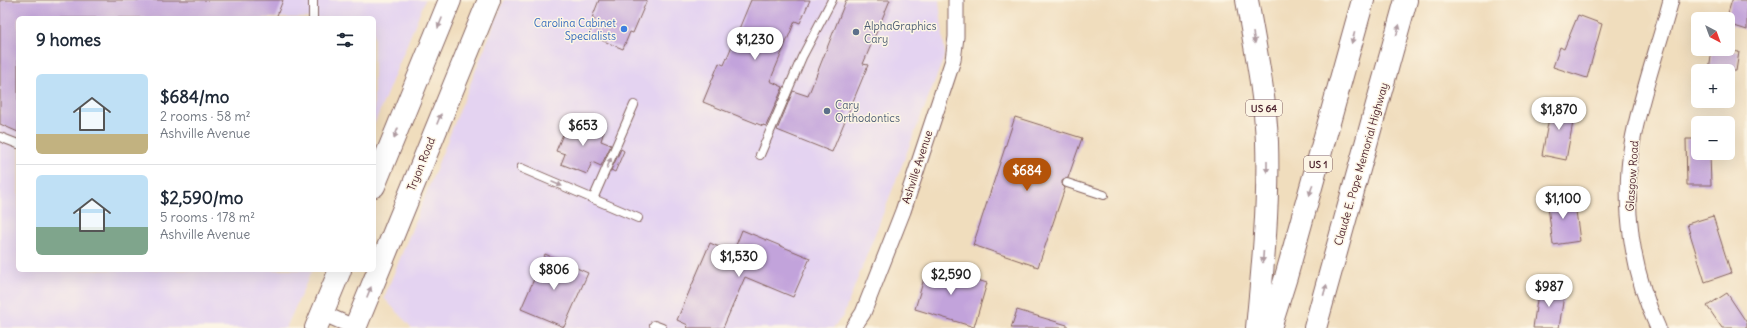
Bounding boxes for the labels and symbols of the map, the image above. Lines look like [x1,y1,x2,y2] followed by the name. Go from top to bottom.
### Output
[1691,12,1735,56] north arrow
[534,16,616,43] place label: Carolina Cabinet Specialists
[437,17,443,29] one-way arrow
[864,19,937,46] place label: AlphaGraphics Cary
[619,24,629,34] marker: Carolina Cabinet Specialists
[1395,24,1401,36] one-way arrow
[722,27,788,61] pin: $1,230
[851,27,861,37] marker: AlphaGraphics Cary
[1251,32,1257,44] one-way arrow
[1350,32,1356,44] one-way arrow
[1331,81,1391,247] street label: Claude E. Pope Memorial Highway
[1526,97,1592,131] pin: $1,870
[835,98,900,125] place label: Cary Orthodontics
[1246,100,1282,116] road number: US 64
[822,106,832,116] marker: Cary Orthodontics
[559,113,607,147] pin: $653
[436,114,442,125] one-way arrow
[392,128,398,140] one-way arrow
[899,128,935,206] street label: Ashville Avenue
[404,135,438,193] street label: Tryon Road
[1623,140,1641,212] street label: Glasgow Road
[1304,156,1332,172] road number: US 1
[606,158,612,169] one-way arrow
[1003,158,1051,192] pin: $684
[1264,161,1270,174] one-way arrow
[551,180,563,187] one-way arrow
[1308,184,1314,196] one-way arrow
[1530,186,1596,220] pin: $1,100
[706,244,772,278] pin: $1,530
[1260,251,1267,263] one-way arrow
[530,257,578,291] pin: $806
[918,262,984,296] pin: $2,590
[1525,274,1573,308] pin: $987
[1322,284,1328,296] one-way arrow
[367,285,373,297] one-way arrow

